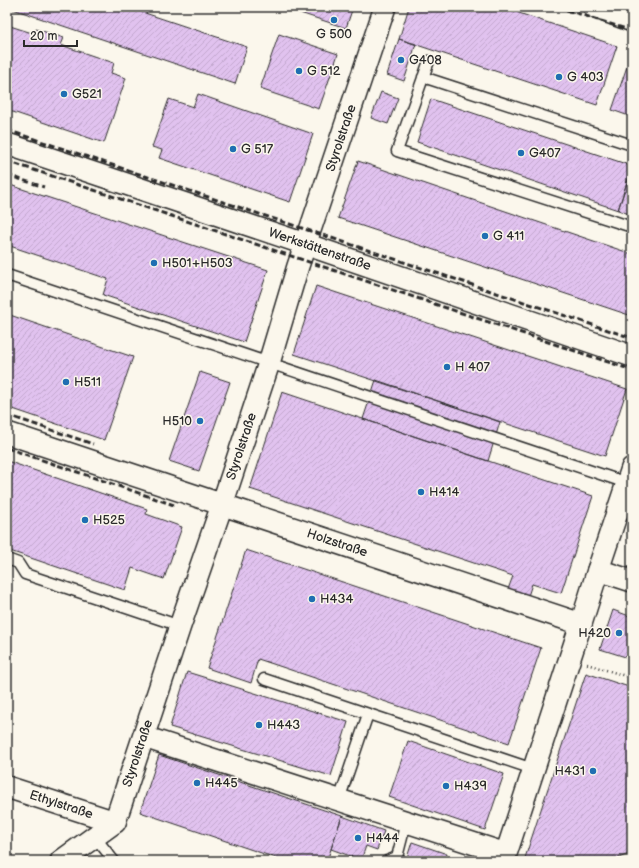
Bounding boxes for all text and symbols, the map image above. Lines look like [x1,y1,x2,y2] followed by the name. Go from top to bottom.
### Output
[329,15,339,25] marker: G 500
[24,22,77,48] scale bar
[316,26,352,42] place label: G 500
[30,29,57,44] text: 20 m
[409,52,442,68] place label: G408
[396,55,406,65] marker: G408
[307,63,341,79] place label: G 512
[294,66,304,76] marker: G 512
[567,69,604,85] place label: G 403
[554,72,564,82] marker: G 403
[72,86,102,102] place label: G521
[59,89,69,99] marker: G521
[322,102,360,174] street label: Styrolstraße
[241,141,274,157] place label: G 517
[228,144,238,154] marker: G 517
[529,145,561,161] place label: G407
[516,148,526,158] marker: G407
[266,224,373,274] street label: Werkstättenstraße
[493,228,524,244] place label: G 411
[480,231,490,241] marker: G 411
[162,255,233,271] place label: H501+H503
[149,258,159,268] marker: H501+H503
[455,359,491,375] place label: H 407
[442,362,452,372] marker: H 407
[74,374,101,390] place label: H511
[61,377,71,387] marker: H511
[223,410,260,482] street label: Styrolstraße
[162,413,192,429] place label: H510
[195,416,205,426] marker: H510
[429,484,459,500] place label: H414
[416,487,426,497] marker: H414
[93,512,125,528] place label: H525
[80,515,90,525] marker: H525
[305,525,370,561] street label: Holzstraße
[320,591,353,607] place label: H434
[307,594,317,604] marker: H434
[578,625,611,641] place label: H420
[614,628,624,638] marker: H420
[119,717,156,789] street label: Styrolstraße
[267,717,300,733] place label: H443
[254,720,264,730] marker: H443
[555,763,585,779] place label: H431
[588,766,598,776] marker: H431
[205,775,238,791] place label: H445
[192,778,202,788] marker: H445
[454,778,487,794] place label: H439
[441,781,451,791] marker: H439
[27,787,95,822] street label: Ethylstraße
[366,830,399,846] place label: H444
[353,833,363,843] marker: H444

